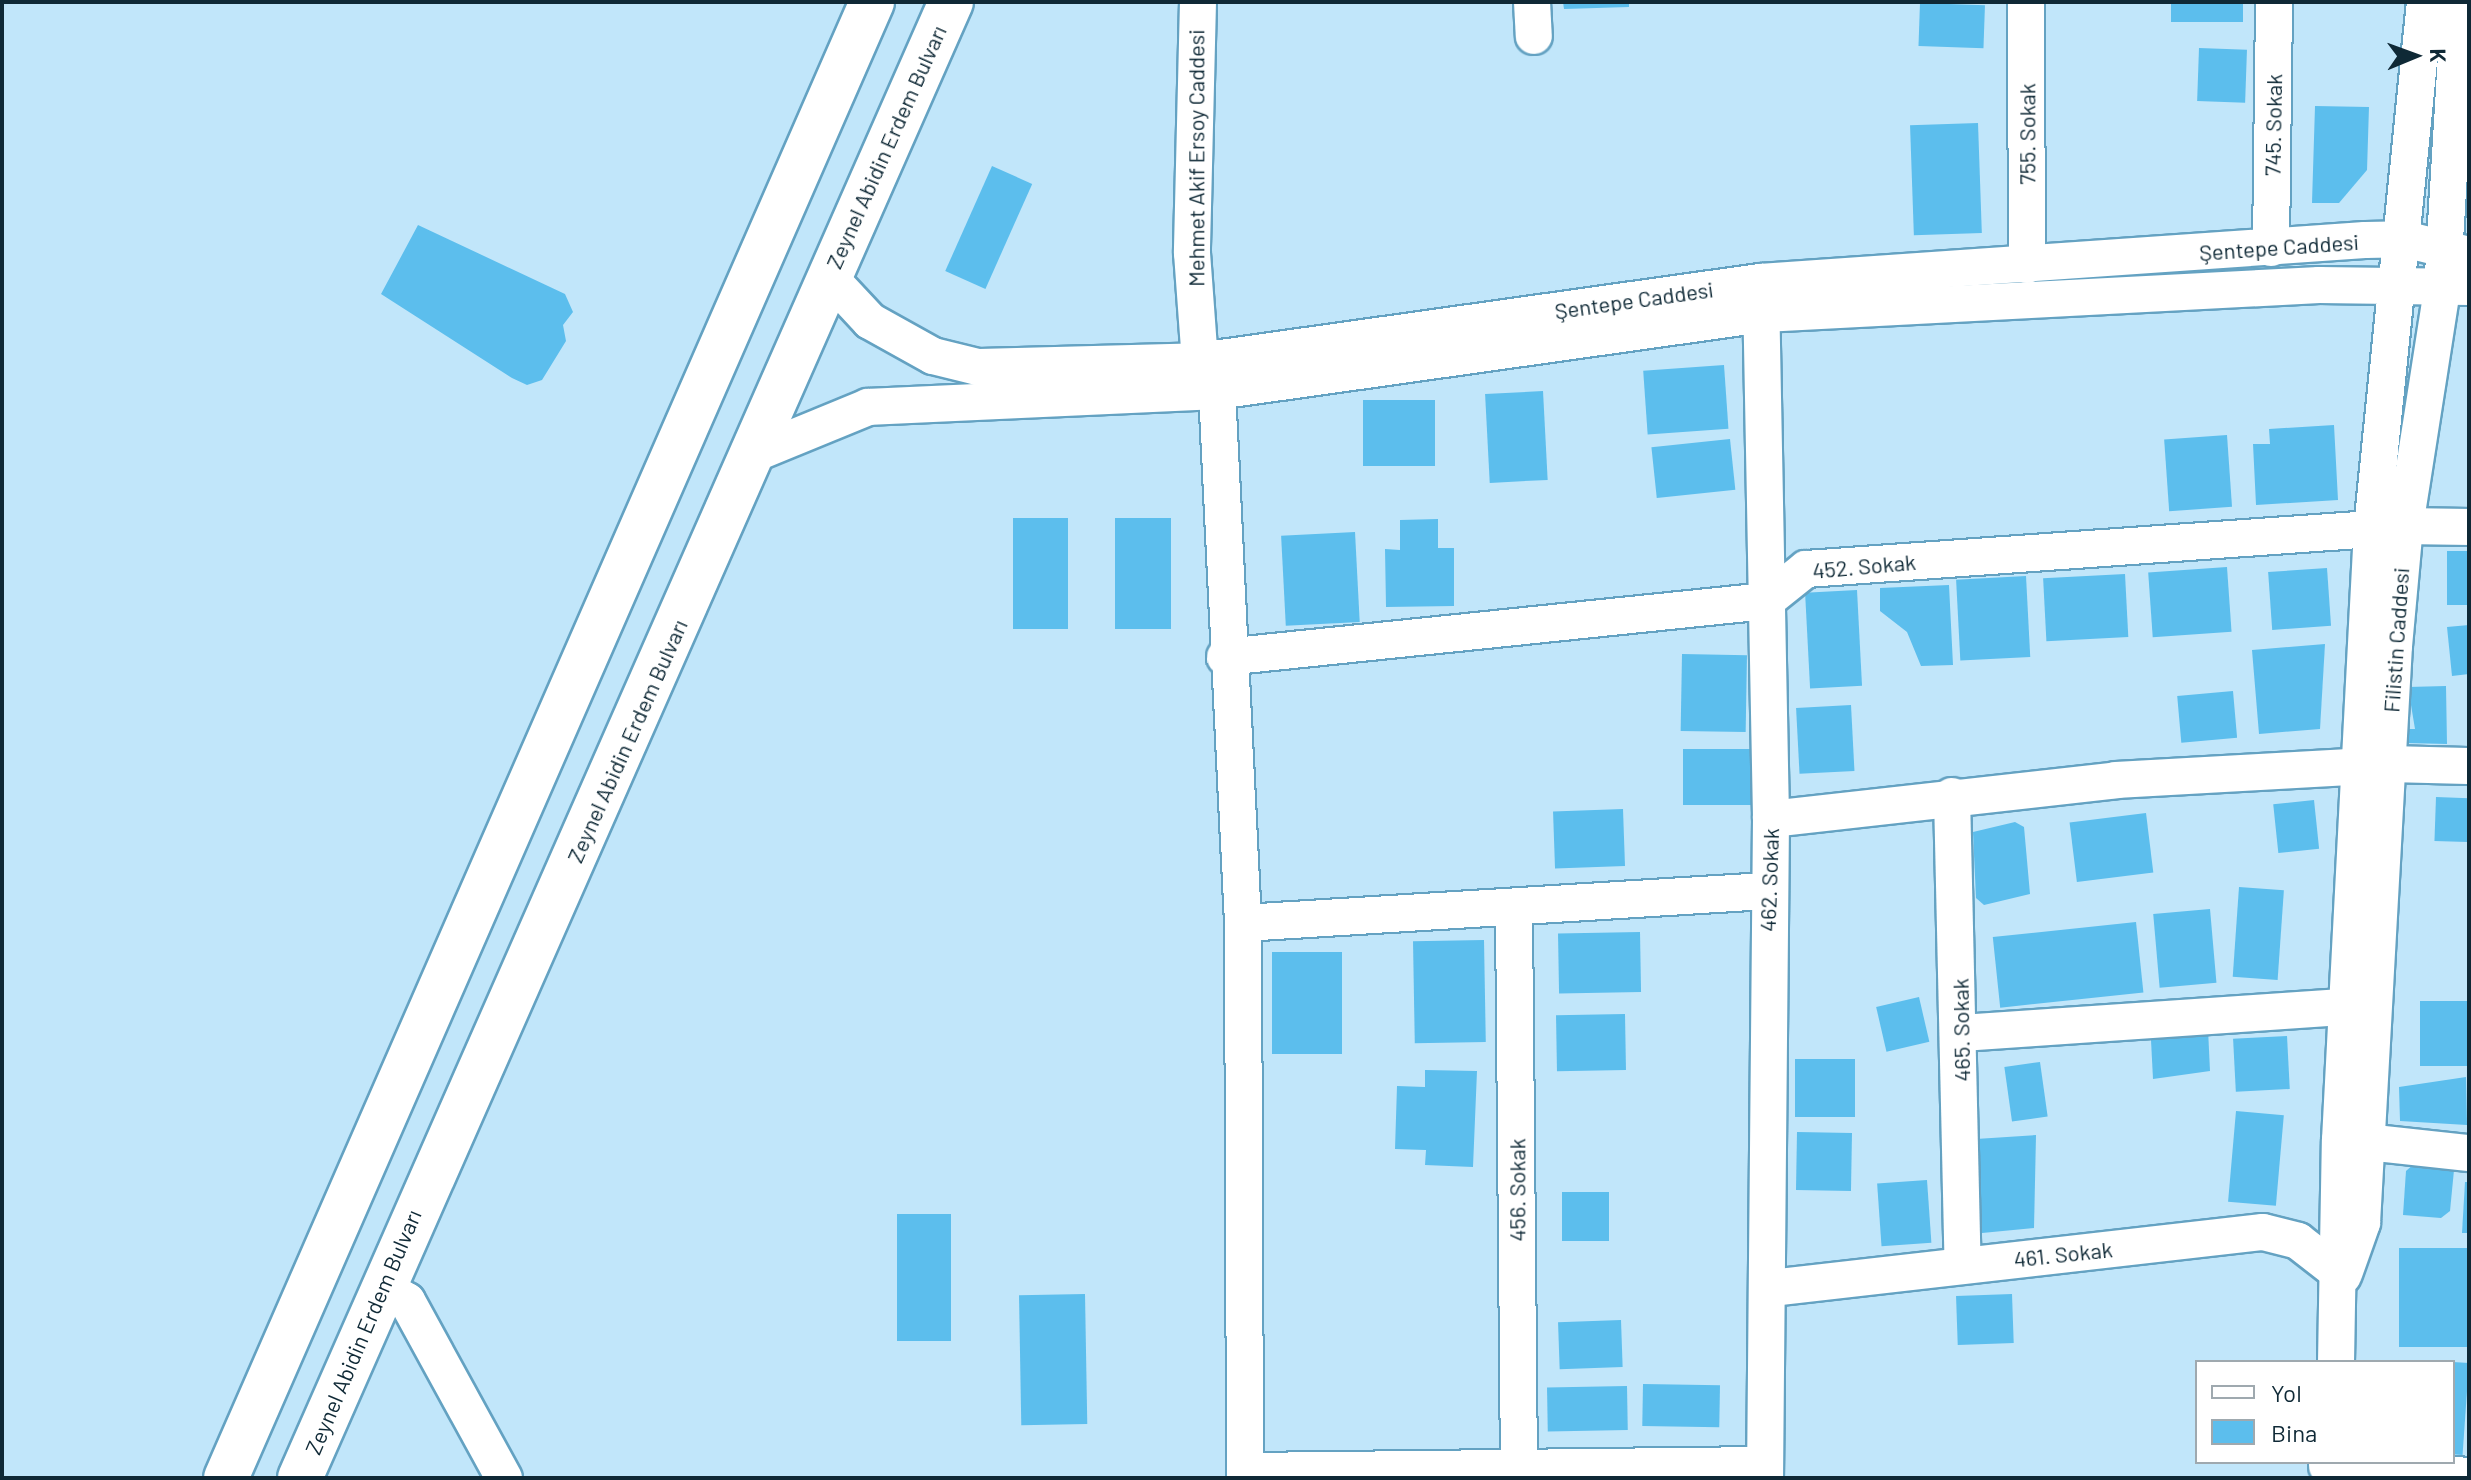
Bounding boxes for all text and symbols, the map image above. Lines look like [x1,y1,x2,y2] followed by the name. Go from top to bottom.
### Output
[2375,16,2455,96] north arrow
[820,21,952,273] street label: Zeynel Abidin Erdem Bulvarı
[1183,29,1209,287] street label: Mehmet Akif Ersoy Caddesi
[2426,48,2452,63] text: K
[2259,74,2287,176] street label: 745. Sokak
[2014,83,2040,185] street label: 755. Sokak
[2198,228,2360,266] street label: Şentepe Caddesi
[1553,276,1715,324] street label: Şentepe Caddesi
[1811,548,1917,584] street label: 452. Sokak
[2378,567,2414,713] street label: Filistin Caddesi
[561,615,693,867] street label: Zeynel Abidin Erdem Bulvarı
[1754,828,1784,932] street label: 462. Sokak
[1947,978,1975,1082] street label: 465. Sokak
[1504,1138,1530,1242] street label: 456. Sokak
[299,1206,427,1458] street label: Zeynel Abidin Erdem Bulvarı
[2012,1236,2114,1272] street label: 461. Sokak
[2195,1360,2455,1464] legend
[2271,1378,2302,1407] text: Yol
[2271,1418,2317,1447] text: Bina

